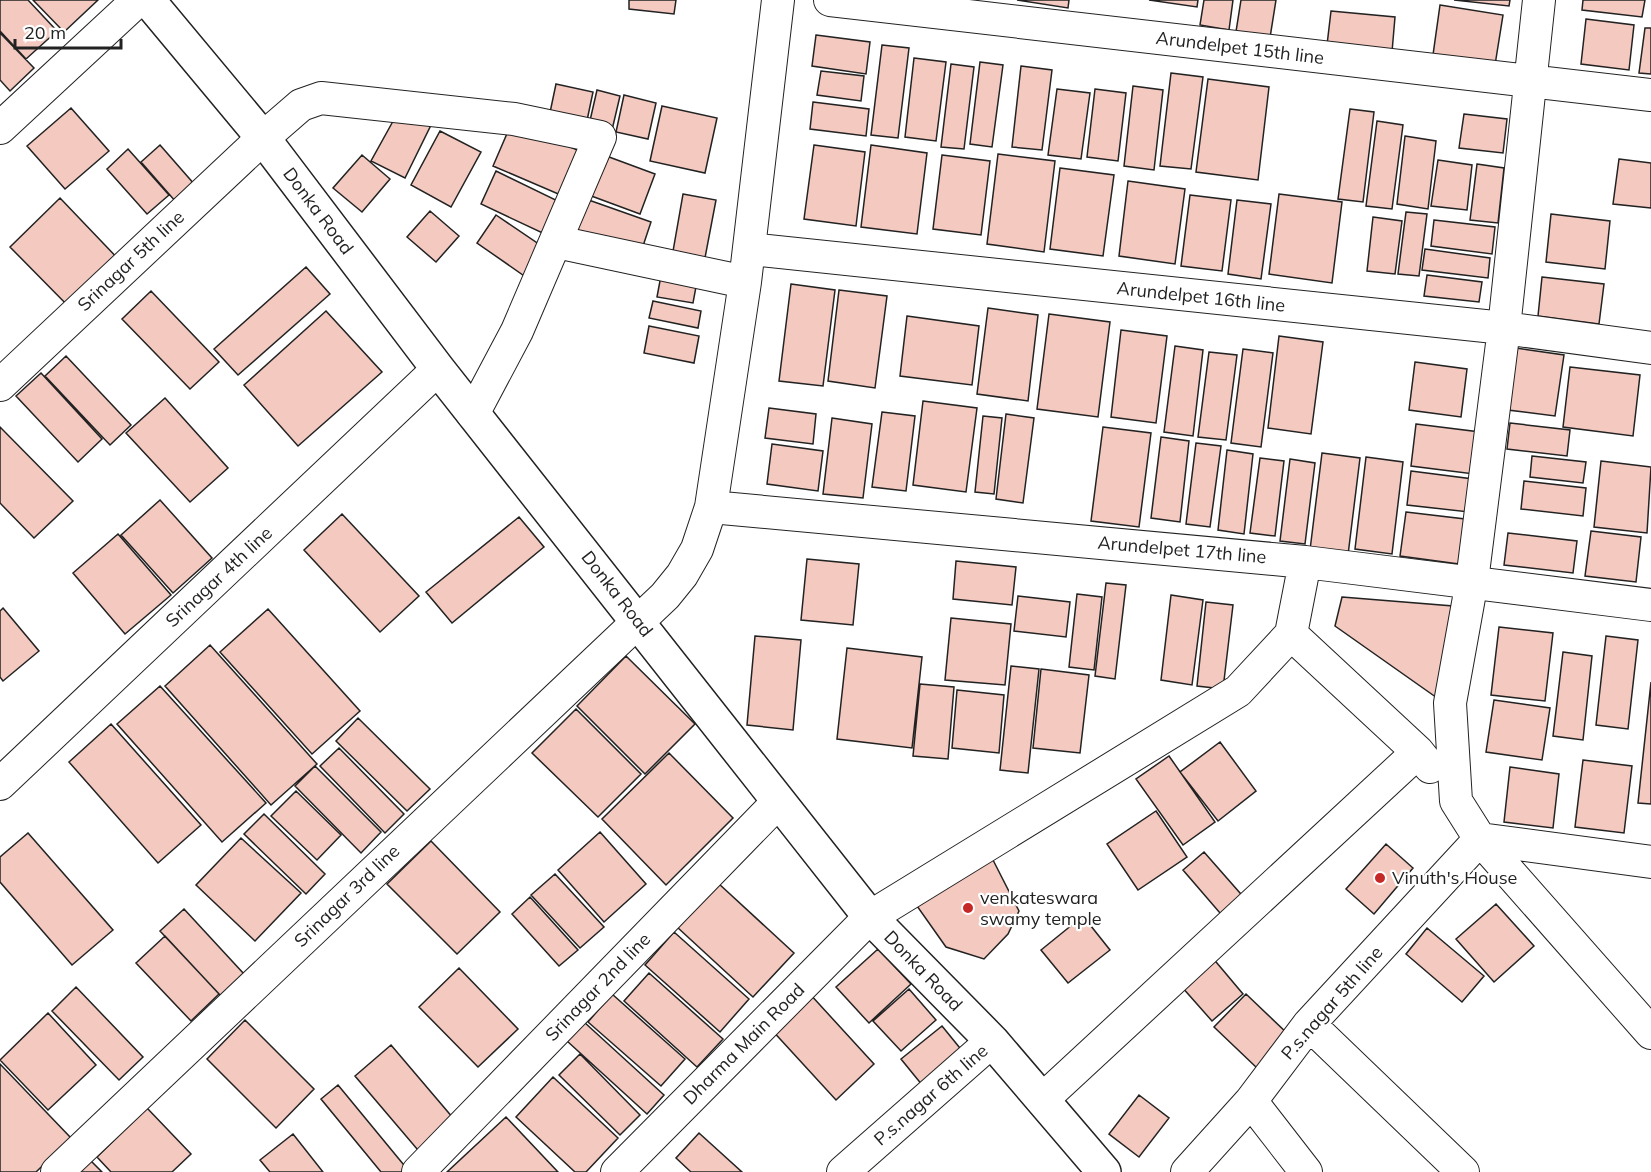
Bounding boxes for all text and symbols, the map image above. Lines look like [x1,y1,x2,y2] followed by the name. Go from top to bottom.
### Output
[15,12,122,50] scale bar
[24,21,66,44] text: 20 m
[1155,26,1325,69] street label: Arundelpet 15th line
[278,163,359,259] street label: Donka Road
[73,205,189,316] street label: Srinagar 5th line
[1116,276,1286,317] street label: Arundelpet 16th line
[161,521,277,632] street label: Srinagar 4th line
[1097,531,1267,568] street label: Arundelpet 17th line
[577,546,658,641] street label: Donka Road
[289,839,404,952] street label: Srinagar 3rd line
[1392,866,1517,889] place label: Vinuth's House
[1373,871,1387,885] marker: Vinuth's House
[980,886,1102,930] place label: venkateswara swamy temple
[961,901,975,915] marker: venkateswara swamy temple
[879,926,967,1016] street label: Donka Road
[540,928,655,1046] street label: Srinagar 2nd line
[1276,941,1387,1064] street label: P.s.nagar 5th line
[678,978,809,1109] street label: Dharma Main Road
[869,1039,992,1150] street label: P.s.nagar 6th line

